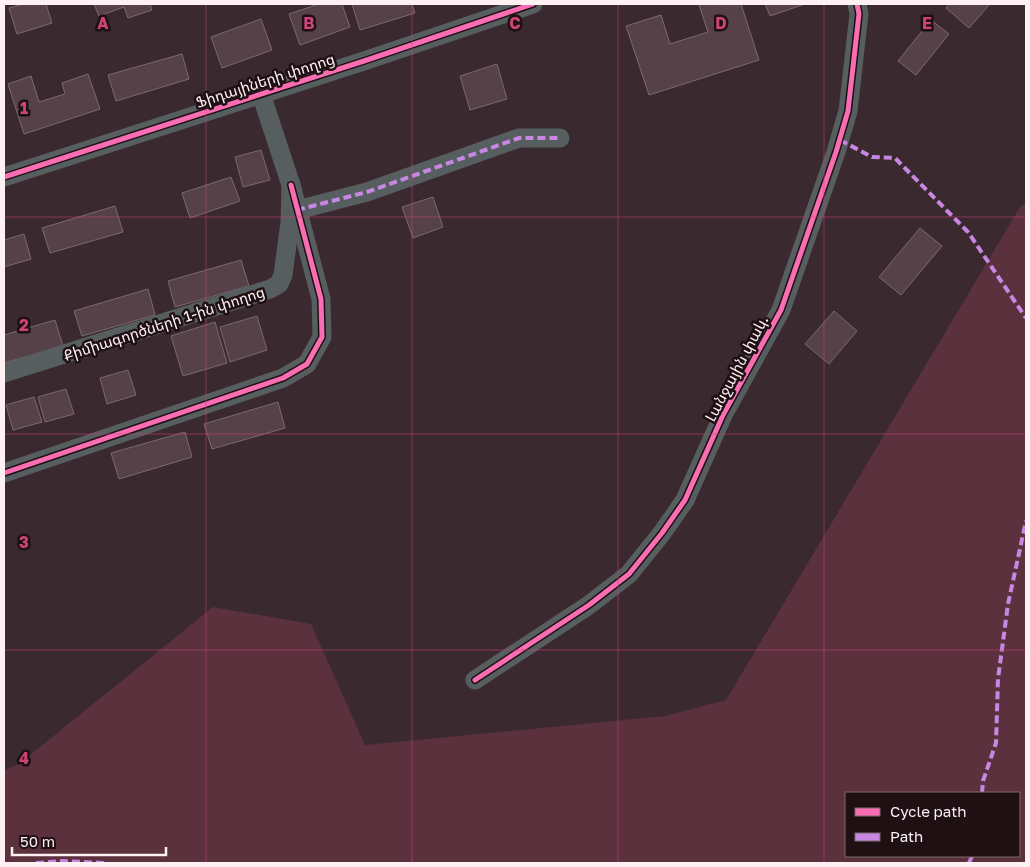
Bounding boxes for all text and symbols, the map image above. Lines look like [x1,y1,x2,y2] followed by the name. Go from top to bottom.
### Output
[97,13,109,33] text: A
[303,13,315,33] text: B
[509,13,521,33] text: C
[715,13,727,33] text: D
[922,13,932,33] text: E
[193,49,337,112] street label: Ֆիդայիների փողոց
[20,98,28,118] text: 1
[61,282,267,365] street label: Քիմիագործների 1-ին փողոց
[700,312,772,425] street label: Լանջային փակ.
[19,315,29,335] text: 2
[19,532,29,552] text: 3
[19,748,29,768] text: 4
[845,792,1020,857] legend
[890,802,966,820] text: Cycle path
[12,824,166,856] scale bar
[890,827,923,845] text: Path
[20,832,55,850] text: 50 m

